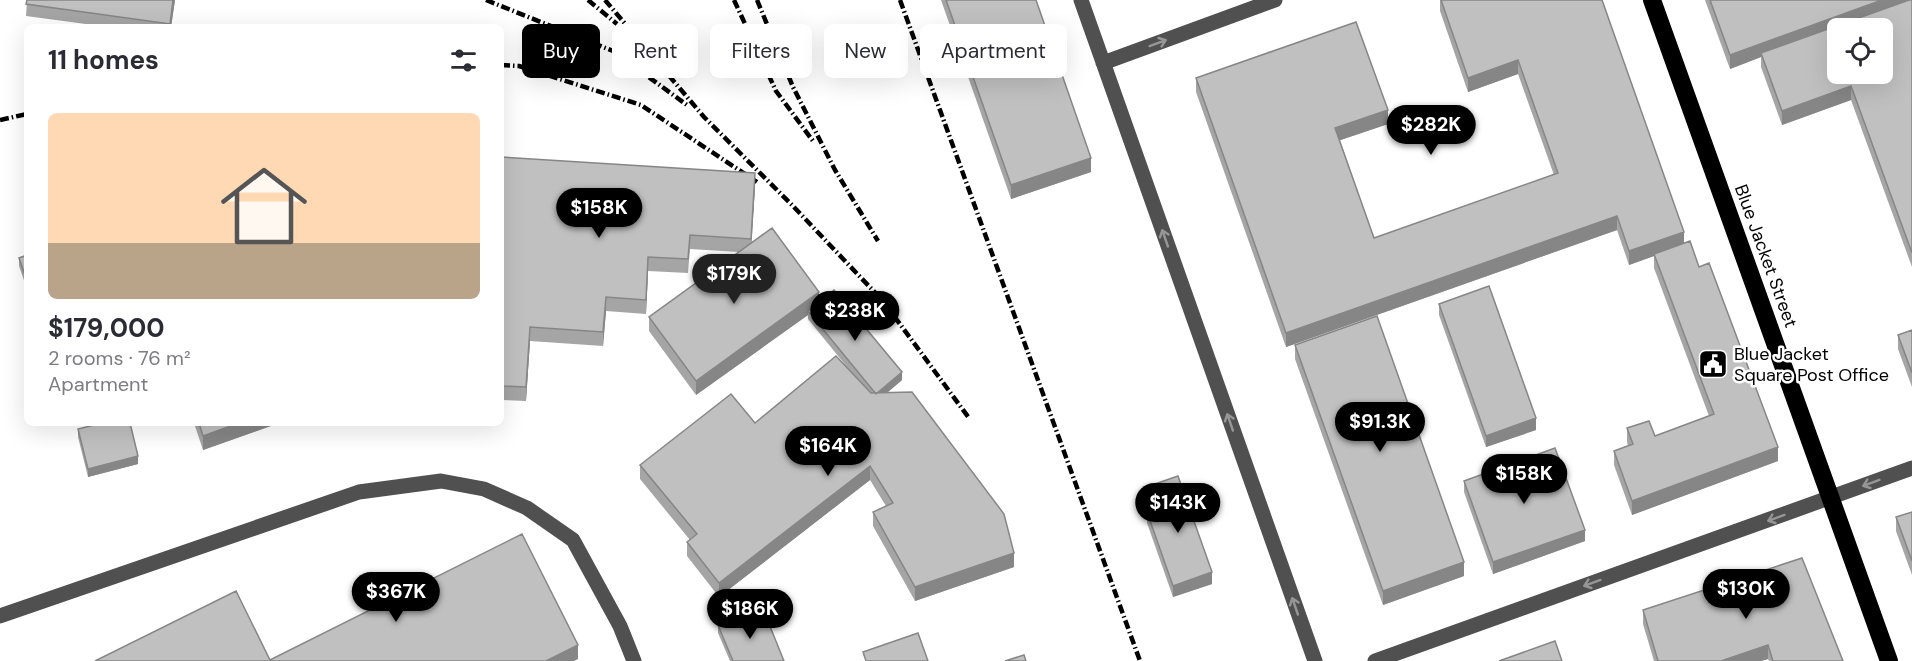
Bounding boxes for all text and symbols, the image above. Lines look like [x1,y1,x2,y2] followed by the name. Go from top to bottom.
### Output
[1827,18,1893,84] map controls
[1827,18,1893,84] button: locate
[522,24,600,78] chip: Buy
[612,24,698,78] chip: Rent
[710,24,812,78] chip: Filters
[824,24,908,78] chip: New
[920,24,1067,78] chip: Apartment
[1148,36,1167,47] one-way arrow
[48,43,159,77] text: 11 homes
[447,44,480,77] icon: filters
[1389,105,1473,156] pin: $282K
[1401,111,1461,137] text: $282K
[210,152,318,260] icon: home
[1729,181,1803,331] street label: Blue Jacket Street
[557,188,641,239] pin: $158K
[570,194,628,220] text: $158K
[1159,229,1170,248] one-way arrow
[692,254,776,305] pin: $179K
[706,260,762,286] text: $179K
[813,291,897,342] pin: $238K
[824,297,886,323] text: $238K
[48,311,165,345] text: $179,000
[1734,342,1889,387] place label: Blue Jacket Square Post Office
[48,345,191,371] text: 2 rooms · 76 m²
[1697,348,1729,380] public building icon: Blue Jacket Square Post Office
[48,371,148,397] text: Apartment
[1331,402,1429,453] pin: $91.3K
[1349,408,1411,434] text: $91.3K
[1224,413,1235,432] one-way arrow
[786,426,870,477] pin: $164K
[799,432,857,458] text: $164K
[1482,454,1566,505] pin: $158K
[1495,460,1553,486] text: $158K
[1862,479,1881,490] one-way arrow
[1136,483,1220,534] pin: $143K
[1149,489,1207,515] text: $143K
[1767,513,1785,524] one-way arrow
[1704,569,1788,620] pin: $130K
[354,572,438,623] pin: $367K
[1717,575,1775,601] text: $130K
[366,578,426,604] text: $367K
[1583,579,1602,590] one-way arrow
[708,589,792,640] pin: $186K
[721,595,779,621] text: $186K
[1289,597,1300,616] one-way arrow

